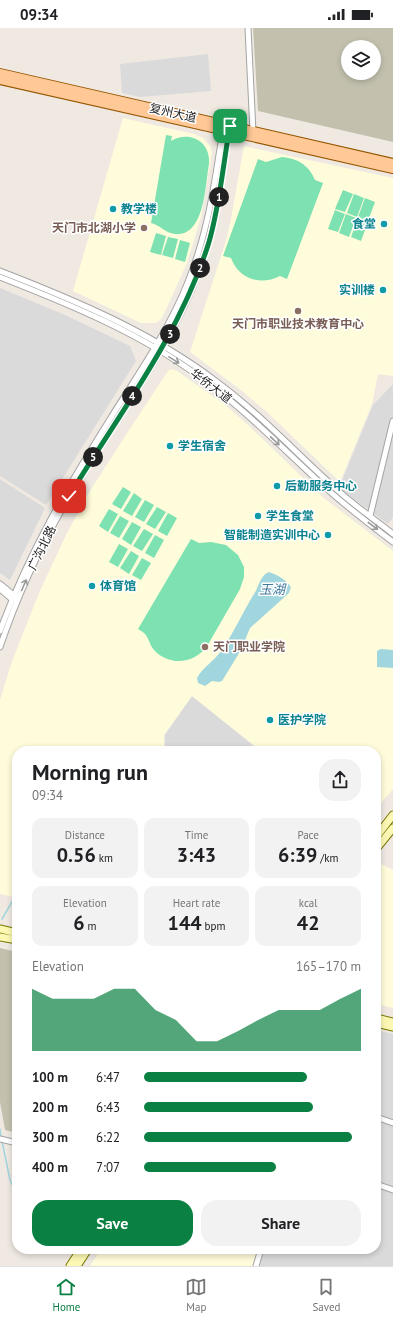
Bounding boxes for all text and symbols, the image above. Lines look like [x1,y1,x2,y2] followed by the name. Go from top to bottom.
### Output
[20,5,58,24] text: 09:34
[341,40,381,80] map controls
[341,40,381,80] button: layers
[148,100,198,125] street label: 复州大道
[213,109,247,143] pin
[219,115,241,137] icon: arrive
[209,187,229,207] pin: 1
[216,190,222,204] text: 1
[121,201,157,216] place label: 教学楼
[108,204,118,214] marker: 教学楼
[352,216,376,231] place label: 食堂
[379,219,389,229] marker: 食堂
[52,220,136,235] place label: 天门市北湖小学
[139,223,149,233] marker: 天门市北湖小学
[190,258,210,278] pin: 2
[197,261,203,275] text: 2
[339,282,375,297] place label: 实训楼
[378,285,388,295] marker: 实训楼
[293,306,303,316] marker: 天门市职业技术教育中心
[232,316,364,331] place label: 天门市职业技术教育中心
[160,324,180,344] pin: 3
[167,327,173,341] text: 3
[168,356,180,364] one-way arrow
[188,365,235,406] street label: 华侨大道
[122,386,142,406] pin: 4
[129,389,135,403] text: 4
[270,436,280,446] one-way arrow
[178,438,226,453] place label: 学生宿舍
[165,441,175,451] marker: 学生宿舍
[83,447,103,467] pin: 5
[90,450,96,464] text: 5
[285,478,357,493] place label: 后勤服务中心
[52,479,86,513] pin
[272,481,282,491] marker: 后勤服务中心
[58,485,80,507] icon: check
[266,508,314,523] place label: 学生食堂
[253,511,263,521] marker: 学生食堂
[367,522,378,531] one-way arrow
[24,523,59,573] street label: 广沟北路
[224,527,320,542] place label: 智能制造实训中心
[323,530,333,540] marker: 智能制造实训中心
[100,578,136,593] place label: 体育馆
[21,579,28,591] one-way arrow
[87,581,97,591] marker: 体育馆
[259,581,287,598] water label: 玉湖
[213,639,285,654] place label: 天门职业学院
[200,642,210,652] marker: 天门职业学院
[278,712,326,727] place label: 医护学院
[265,715,275,725] marker: 医护学院
[32,758,148,786] text: Morning run
[319,759,361,801] button: share
[32,787,63,804] text: 09:34
[65,828,105,842] text: Distance
[185,828,208,842] text: Time
[297,828,319,842] text: Pace
[57,842,96,868] text: 0.56
[177,842,216,868] text: 3:43
[278,842,317,868] text: 6:39
[96,851,113,865] text: km
[317,851,338,865] text: /km
[63,896,107,910] text: Elevation
[173,896,220,910] text: Heart rate
[299,896,318,910] text: kcal
[73,910,85,936] text: 6
[168,910,202,936] text: 144
[297,910,320,936] text: 42
[85,919,96,933] text: m
[202,919,225,933] text: bpm
[32,958,84,975] text: Elevation
[296,958,361,975] text: 165–170 m
[32,1069,68,1086] text: 100 m
[96,1069,120,1086] text: 6:47
[32,1099,68,1116] text: 200 m
[96,1099,120,1116] text: 6:43
[32,1129,68,1146] text: 300 m
[96,1129,120,1146] text: 6:22
[32,1159,68,1176] text: 400 m
[96,1159,120,1176] text: 7:07
[32,1200,193,1246] button: Save
[201,1200,361,1246] button: Share
[53,1276,80,1314] tab: Home
[185,1276,207,1314] tab: Map
[312,1276,340,1314] tab: Saved

